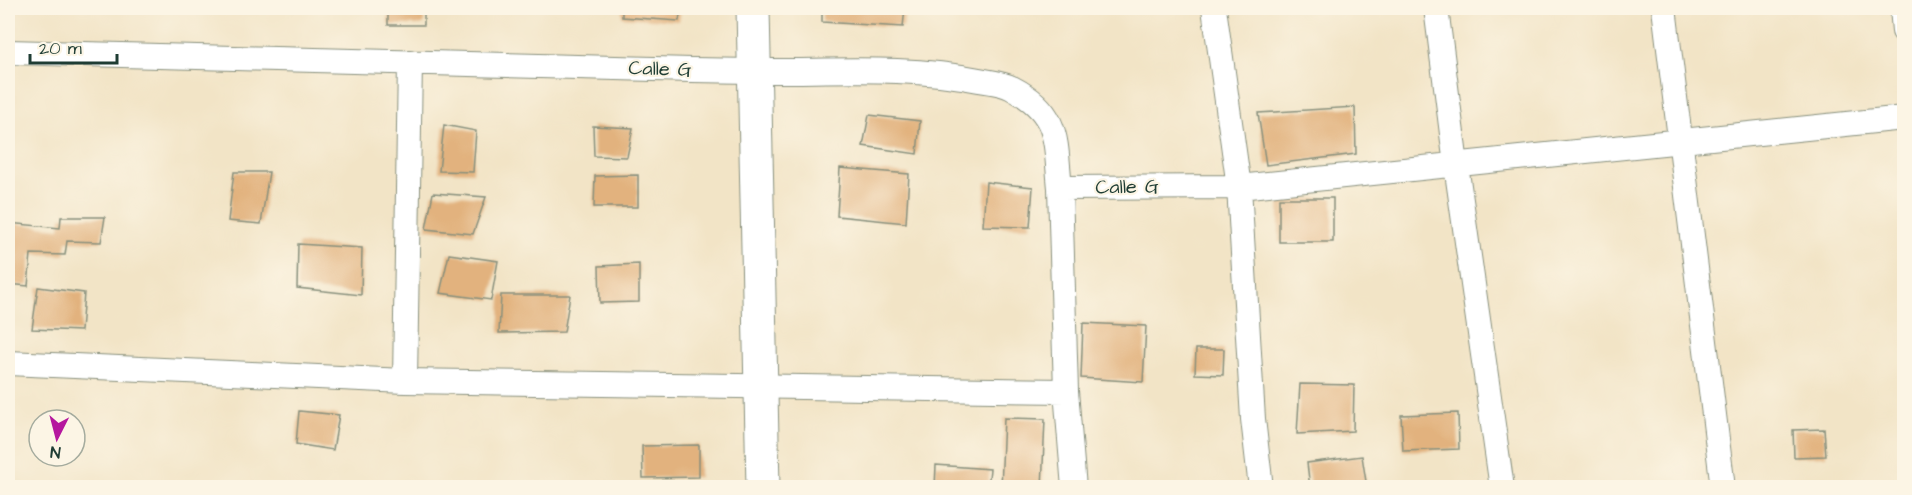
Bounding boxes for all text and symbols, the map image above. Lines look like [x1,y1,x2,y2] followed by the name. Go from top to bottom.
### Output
[30,27,117,65] scale bar
[39,36,82,61] text: 20 m
[628,54,692,84] street label: Calle G
[1095,172,1159,202] street label: Calle G
[27,408,87,468] north arrow
[49,440,62,463] text: N

